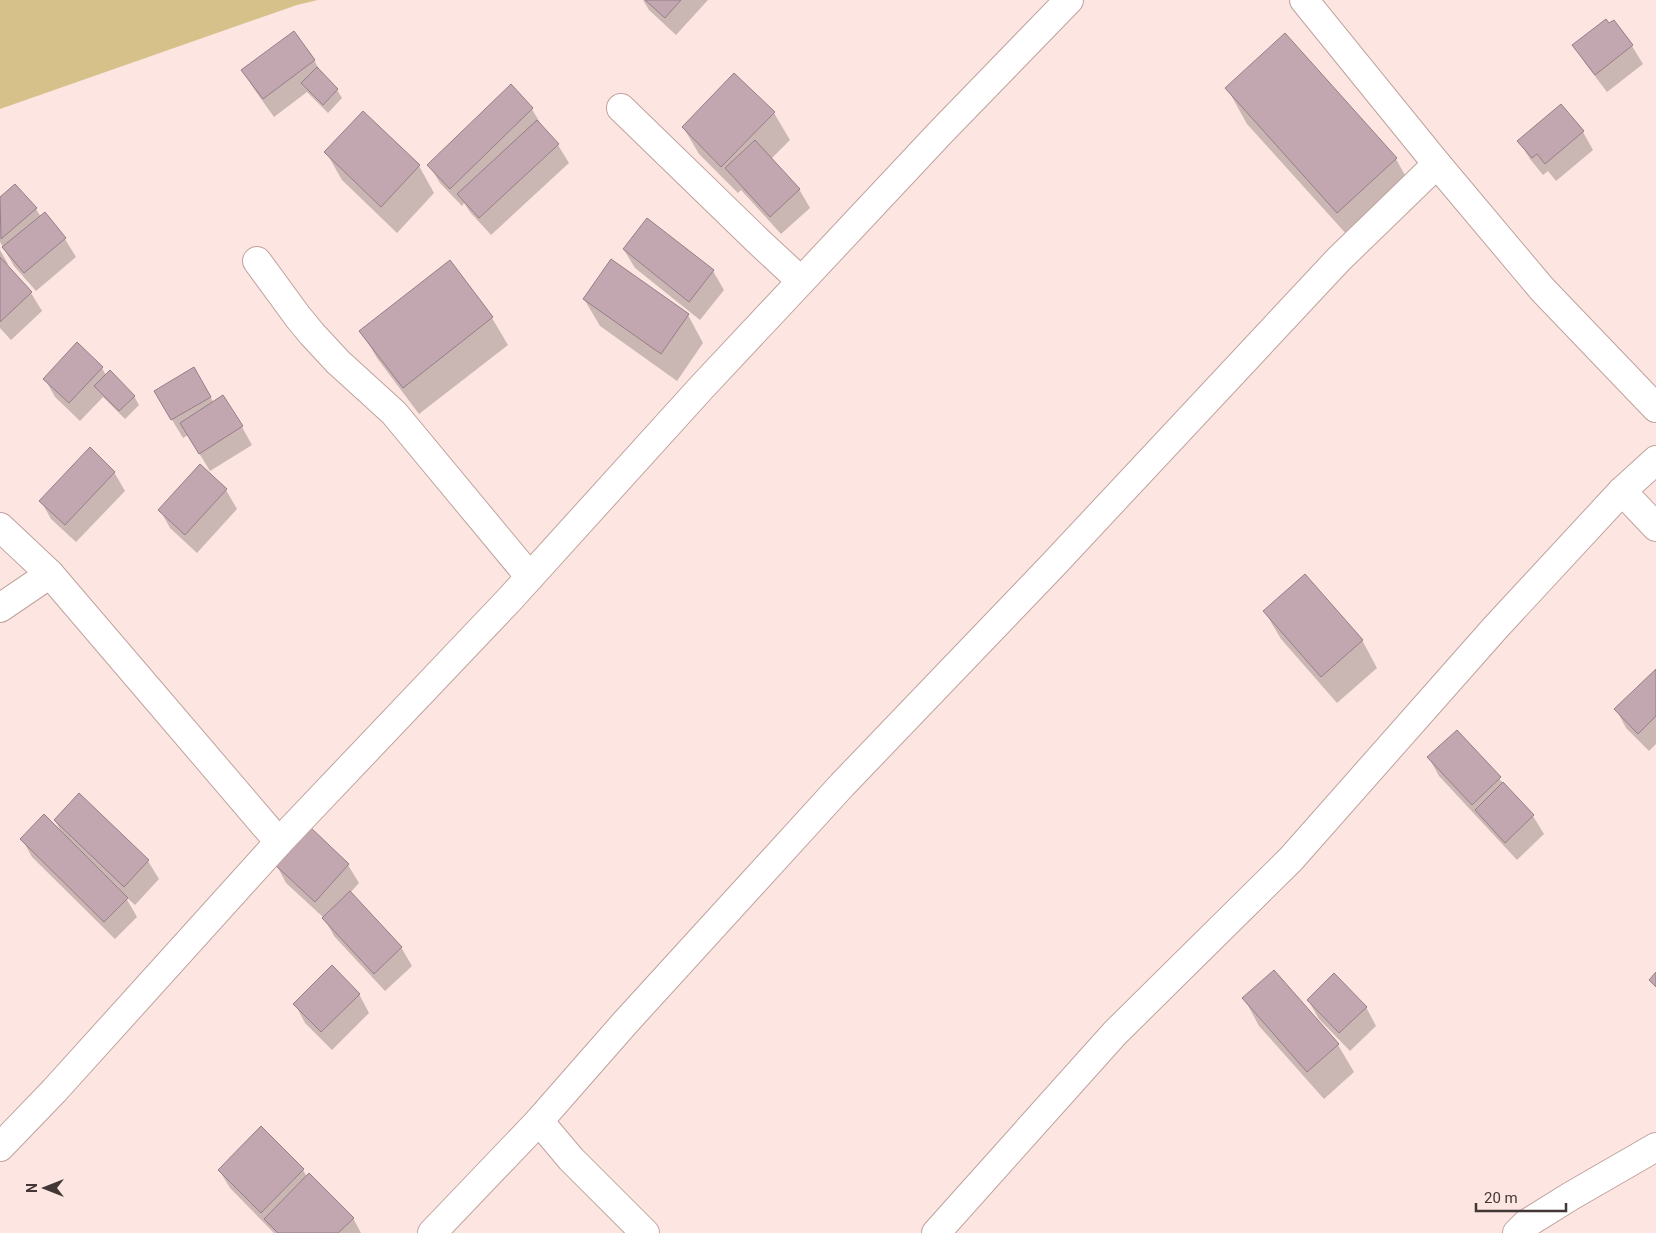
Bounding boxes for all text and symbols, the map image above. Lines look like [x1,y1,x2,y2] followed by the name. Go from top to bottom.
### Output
[20,1163,70,1213] north arrow
[1476,1180,1566,1212] scale bar
[24,1183,40,1193] text: N
[1484,1189,1518,1207] text: 20 m

